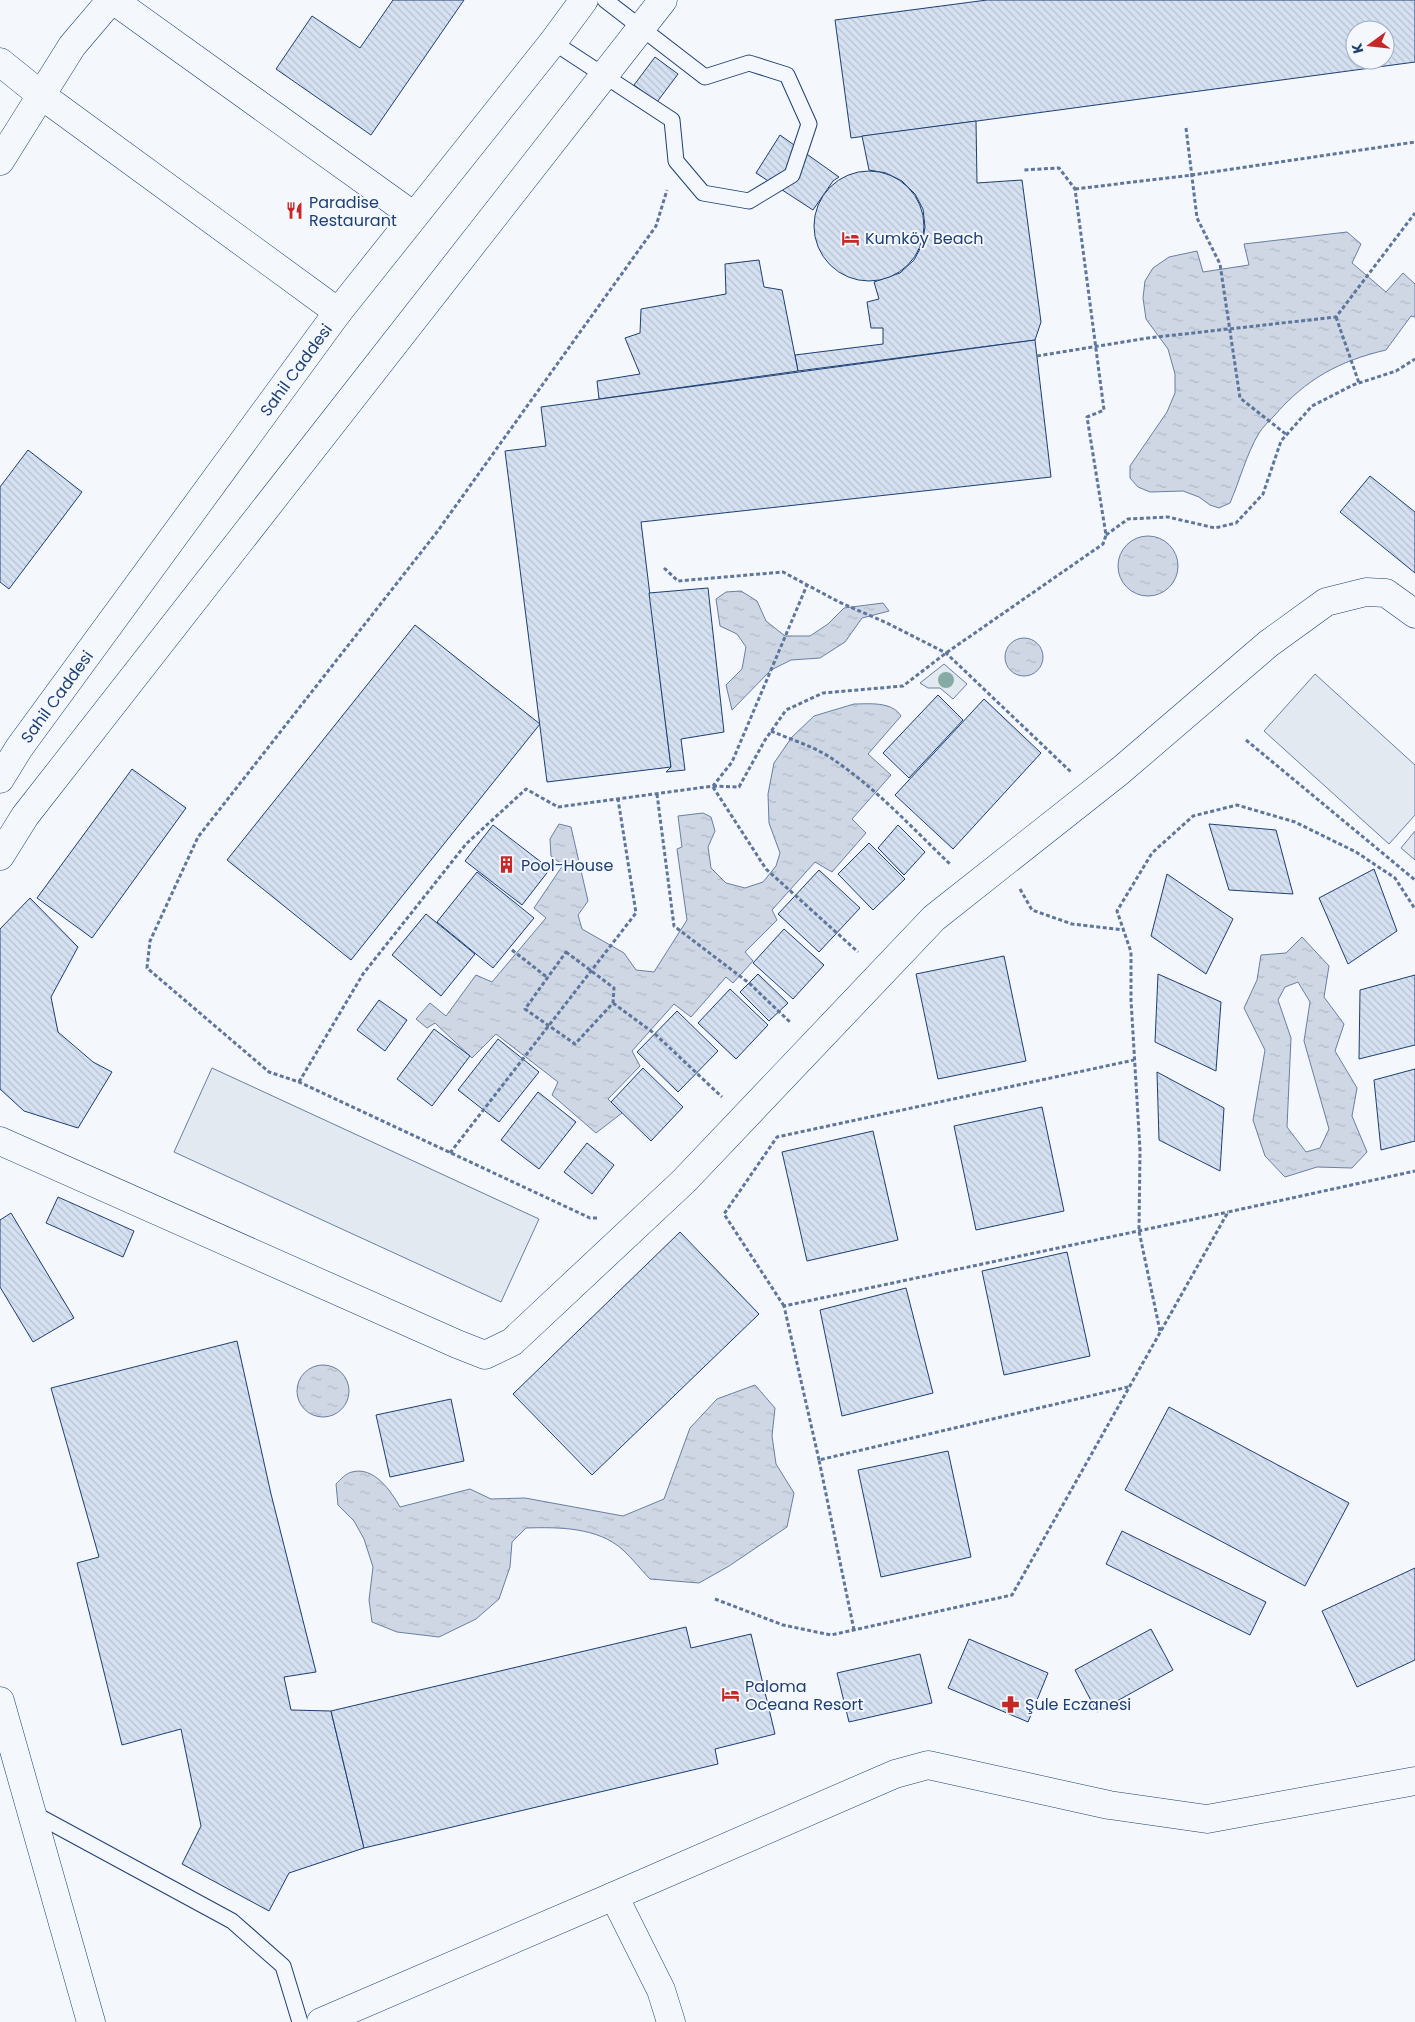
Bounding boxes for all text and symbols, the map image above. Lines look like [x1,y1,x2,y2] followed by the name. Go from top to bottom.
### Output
[1345,20,1395,70] north arrow
[1346,41,1368,56] text: K
[309,191,397,232] place label: Paradise Restaurant
[285,201,305,221] restaurant icon: Paradise Restaurant
[865,227,984,250] place label: Kumköy Beach
[841,228,861,248] hotel icon: Kumköy Beach
[254,319,337,421] street label: Sahil Caddesi
[15,646,98,748] street label: Sahil Caddesi
[521,854,613,877] place label: Pool-House
[497,855,517,875] building icon: Pool-House
[745,1675,864,1716] place label: Paloma Oceana Resort
[721,1685,741,1705] hotel icon: Paloma Oceana Resort
[1025,1693,1131,1716] place label: Şule Eczanesi
[1001,1694,1021,1714] pharmacy icon: Şule Eczanesi

